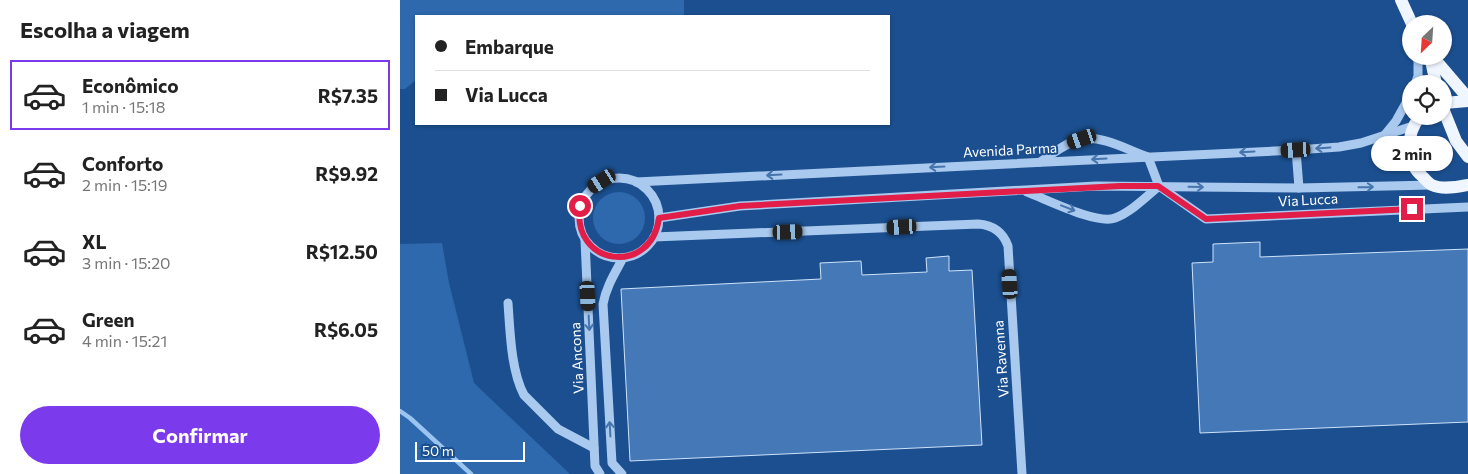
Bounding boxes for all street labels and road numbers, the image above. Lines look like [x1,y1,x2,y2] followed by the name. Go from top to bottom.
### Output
[962,139,1058,160] street label: Avenida Parma
[1277,189,1338,210] street label: Via Lucca
[989,320,1012,398] street label: Via Ravenna
[566,322,587,394] street label: Via Ancona

